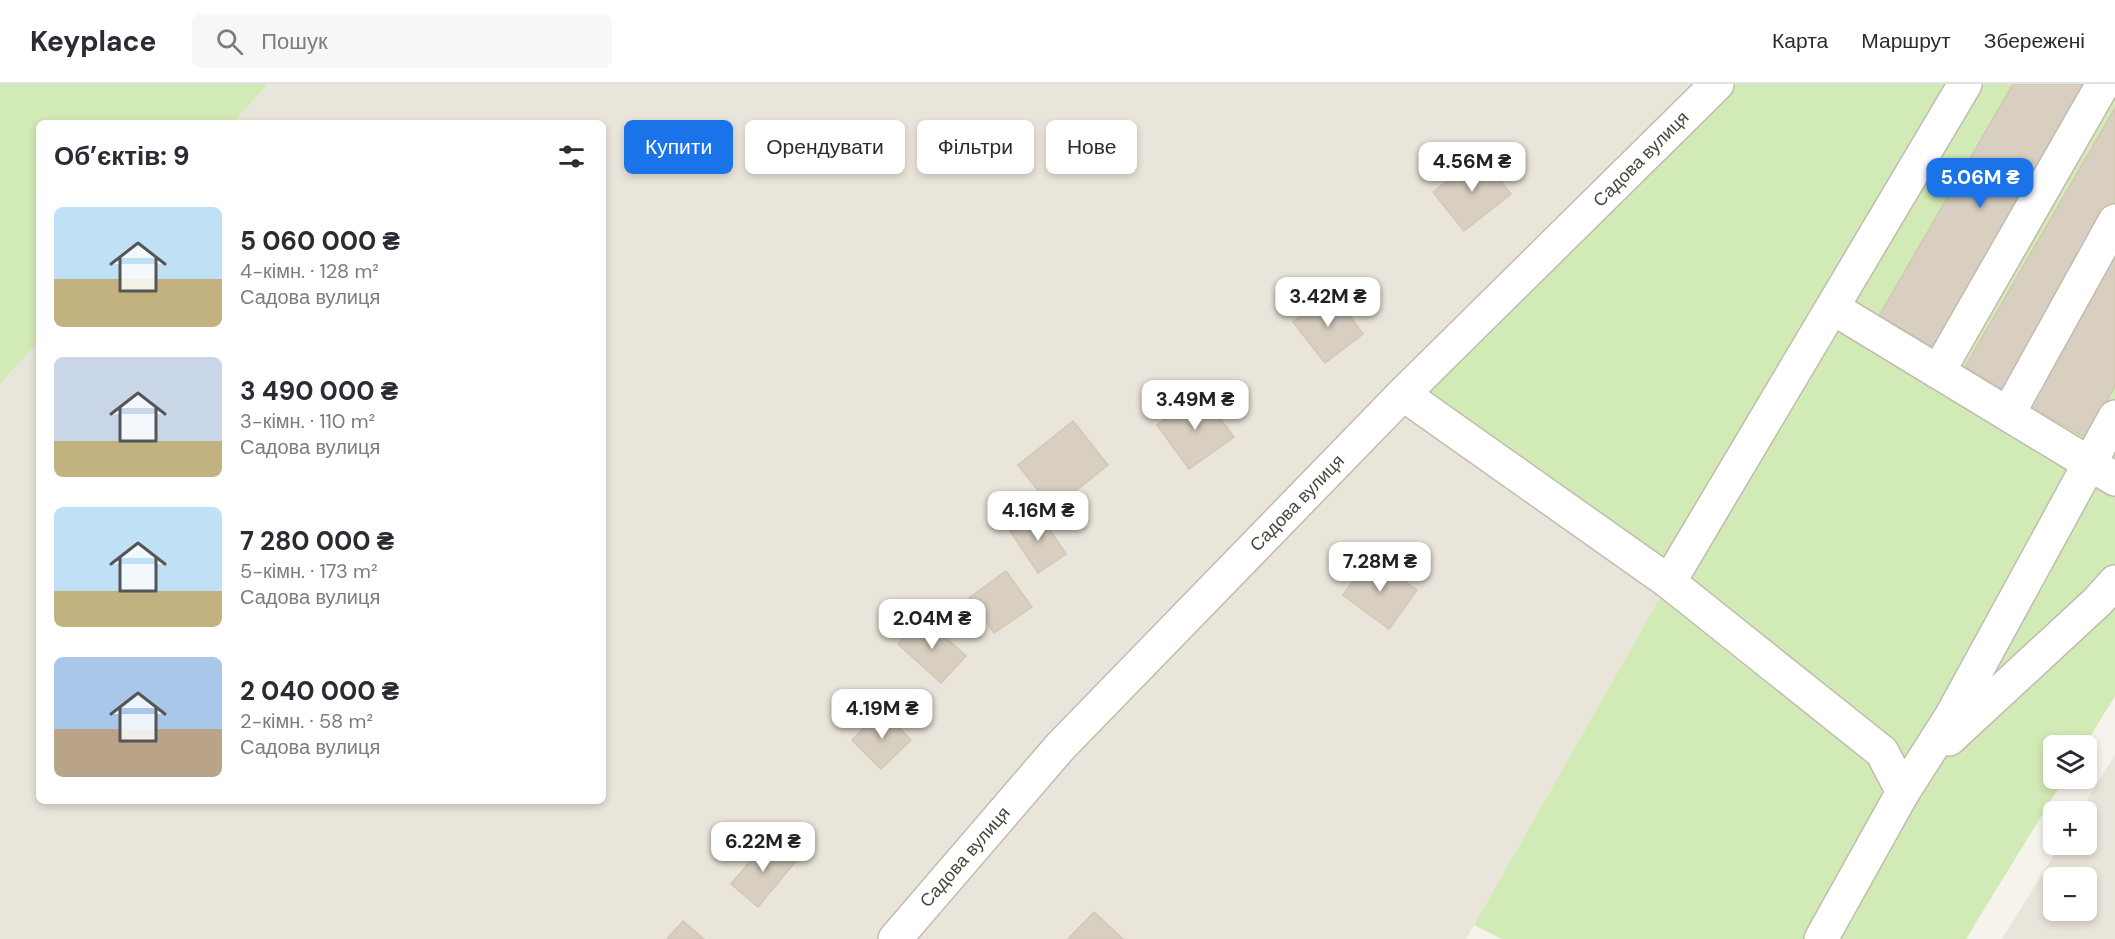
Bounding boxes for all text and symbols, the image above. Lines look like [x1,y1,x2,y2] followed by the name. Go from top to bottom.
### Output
[192,14,612,68] search box
[30,23,156,60] text: Keyplace
[213,25,246,58] icon: search
[261,27,328,56] text: Пошук
[1772,27,1828,55] text: Карта
[1861,27,1951,55] text: Маршрут
[1984,27,2085,55] text: Збережені
[1588,106,1694,212] street label: Садова вулиця
[624,120,733,174] chip: Купити
[745,120,905,174] chip: Орендувати
[917,120,1034,174] chip: Фільтри
[1046,120,1137,174] chip: Нове
[54,139,189,173] text: Об’єктів: 9
[555,140,588,173] icon: filters
[1417,142,1527,193] pin: 4.56M ₴
[1433,148,1511,174] text: 4.56M ₴
[1925,158,2035,209] pin: 5.06M ₴
[1940,164,2020,190] text: 5.06M ₴
[240,224,400,258] text: 5 060 000 ₴
[102,231,174,303] icon: home
[240,258,379,284] text: 4-кімн. · 128 m²
[1273,277,1383,328] pin: 3.42M ₴
[1289,283,1367,309] text: 3.42M ₴
[240,284,380,310] text: Садова вулиця
[240,374,398,408] text: 3 490 000 ₴
[1140,380,1250,431] pin: 3.49M ₴
[102,381,174,453] icon: home
[1156,386,1234,412] text: 3.49M ₴
[240,408,375,434] text: 3-кімн. · 110 m²
[240,434,380,460] text: Садова вулиця
[1245,449,1349,557] street label: Садова вулиця
[983,491,1093,542] pin: 4.16M ₴
[1001,497,1075,523] text: 4.16M ₴
[240,524,394,558] text: 7 280 000 ₴
[102,531,174,603] icon: home
[1325,542,1435,593] pin: 7.28M ₴
[1343,548,1417,574] text: 7.28M ₴
[240,558,378,584] text: 5-кімн. · 173 m²
[240,584,380,610] text: Садова вулиця
[877,599,987,650] pin: 2.04M ₴
[893,605,971,631] text: 2.04M ₴
[240,674,399,708] text: 2 040 000 ₴
[102,681,174,753] icon: home
[827,689,937,740] pin: 4.19M ₴
[845,695,919,721] text: 4.19M ₴
[240,708,373,734] text: 2-кімн. · 58 m²
[240,734,380,760] text: Садова вулиця
[2043,735,2097,921] map controls
[2043,735,2097,789] button: layers
[915,801,1015,913] street label: Садова вулиця
[2043,801,2097,855] button: +
[708,822,818,873] pin: 6.22M ₴
[725,828,801,854] text: 6.22M ₴
[2043,867,2097,921] button: −

